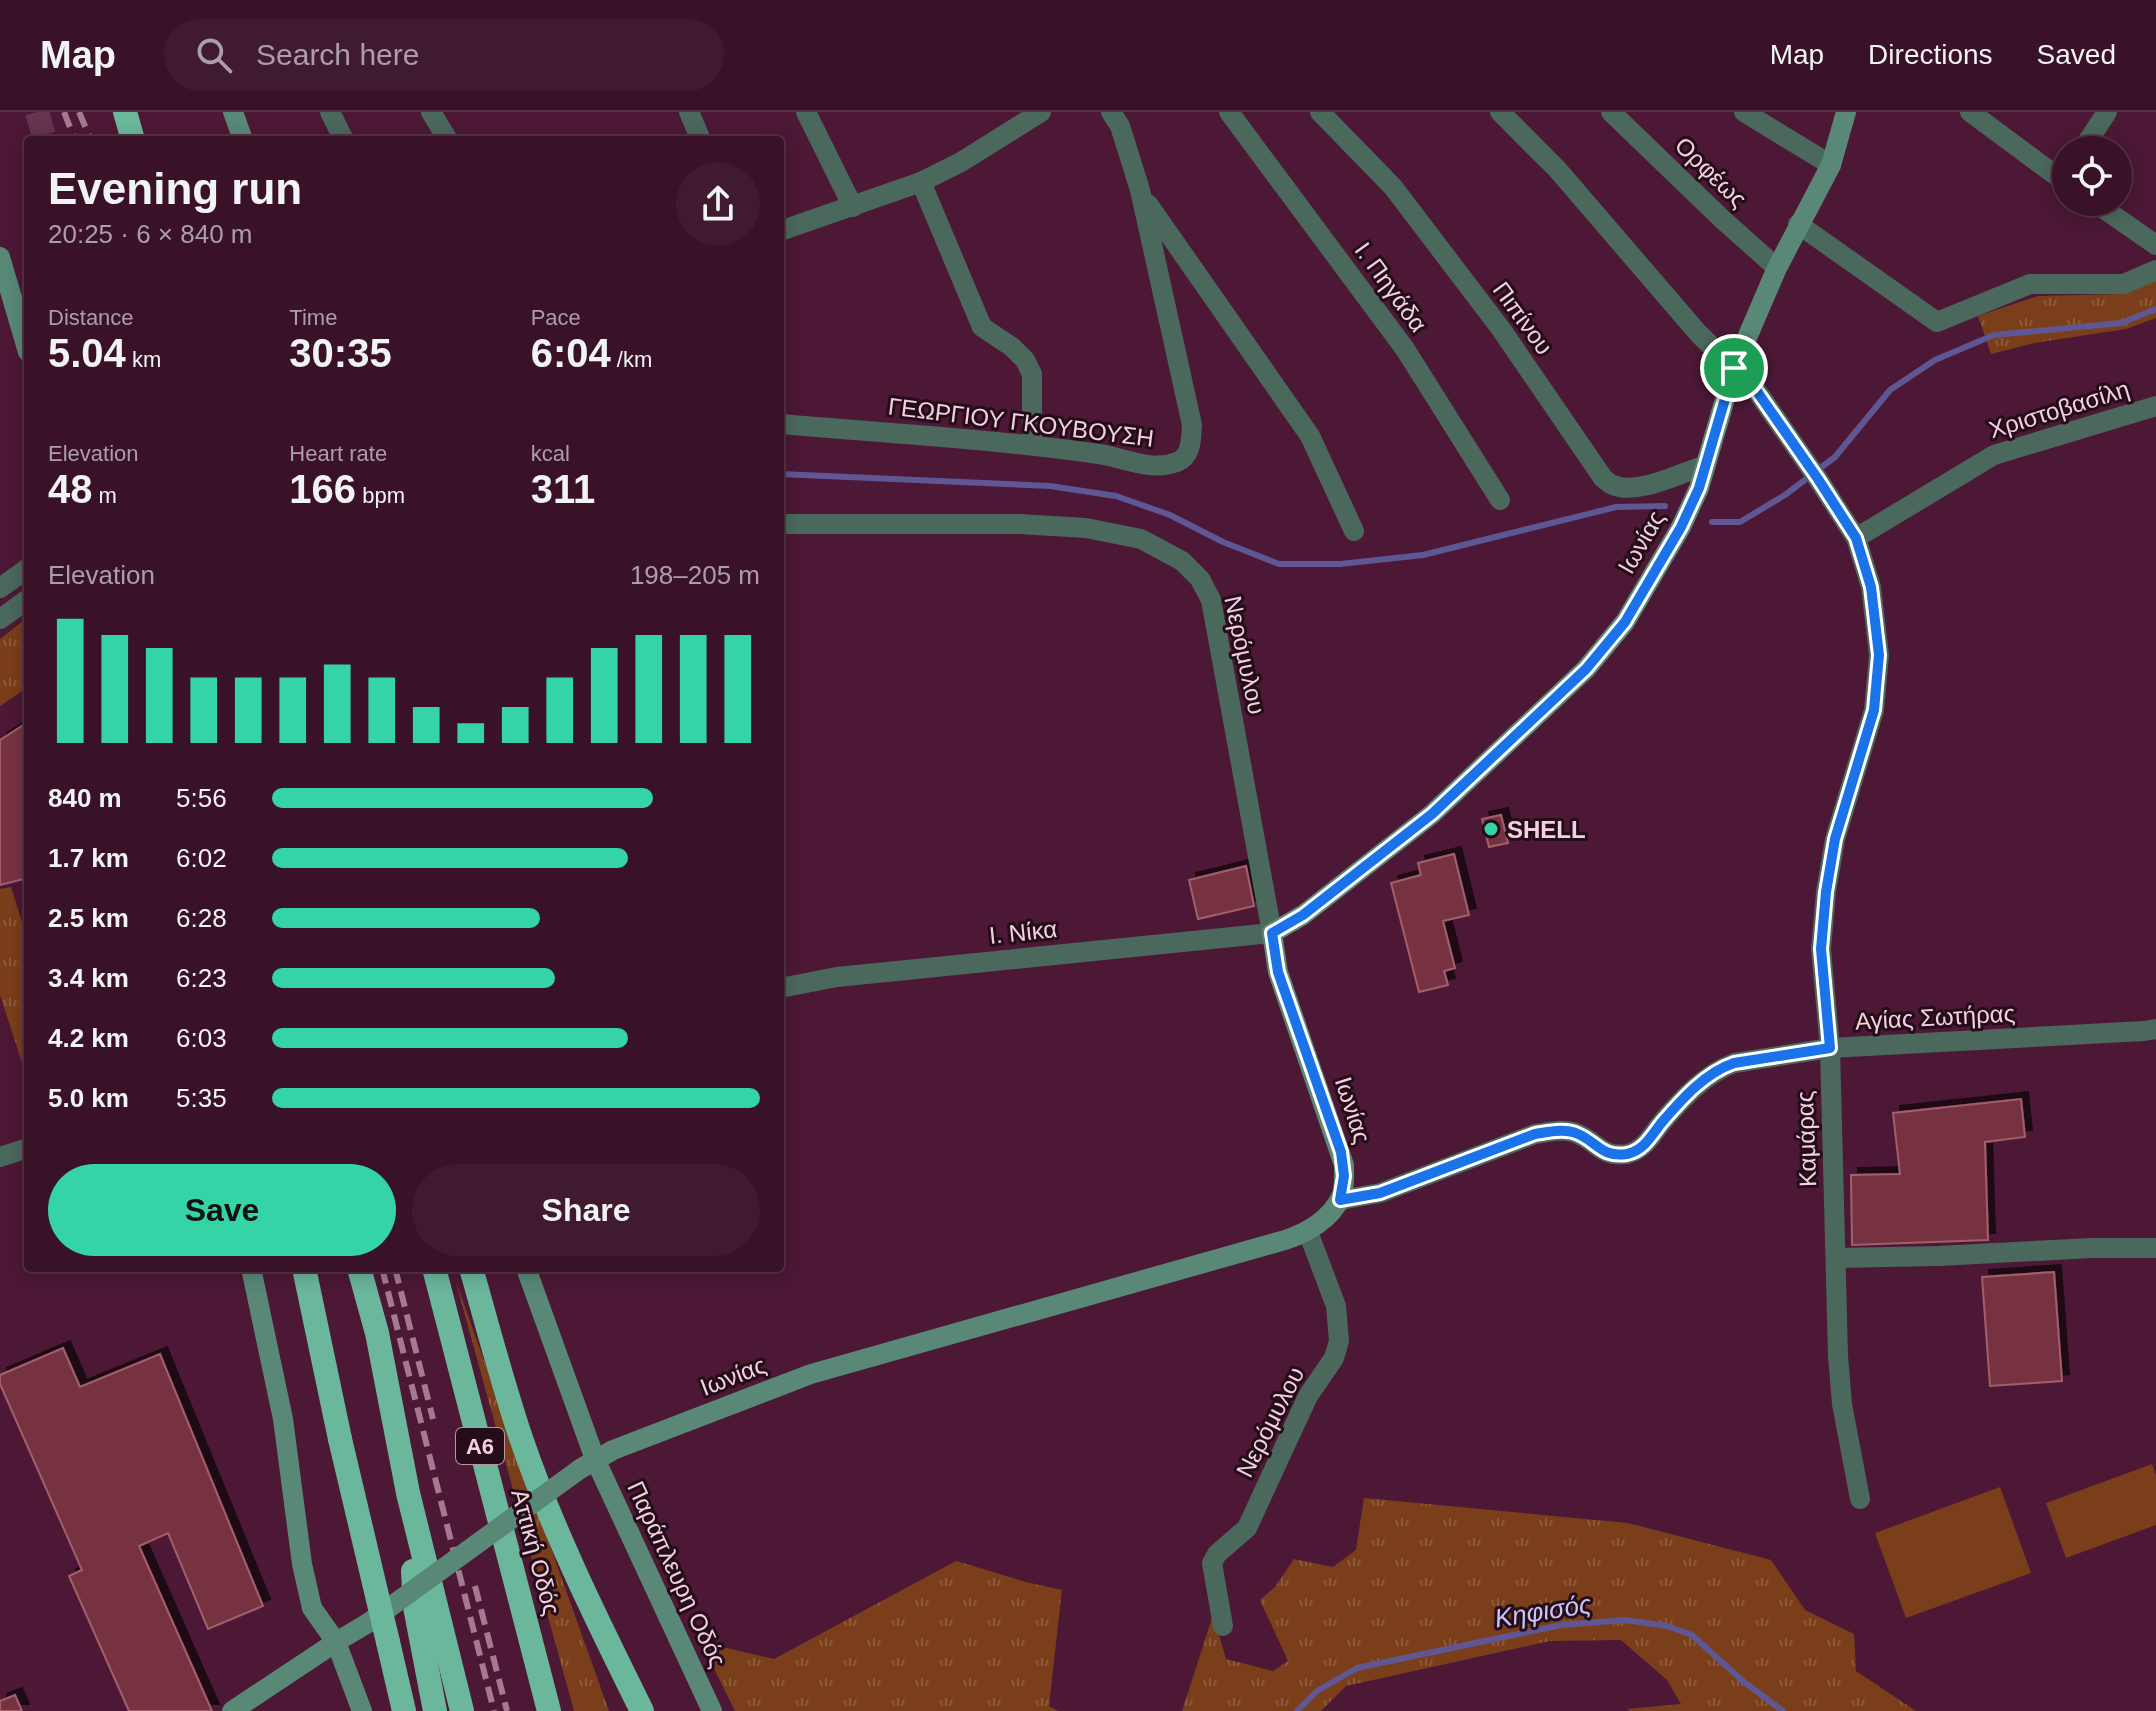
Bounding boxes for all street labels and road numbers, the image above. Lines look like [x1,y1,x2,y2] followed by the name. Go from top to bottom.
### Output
[1670,131,1752,213] street label: Ορφέως
[1350,237,1432,337] street label: Ι. Πηγάδα
[1488,276,1558,360] street label: Πιπίνου
[1985,375,2133,443] street label: Χριστοβασίλη
[887,392,1155,452] street label: ΓΕΩΡΓΙΟΥ ΓΚΟΥΒΟΥΣΗ
[1612,506,1670,578] street label: Ιωνίας
[1219,593,1271,717] street label: Νερόμυλου
[988,915,1058,949] street label: Ι. Νίκα
[1854,999,2016,1035] street label: Αγίας Σωτήρας
[1330,1073,1376,1147] street label: Ιωνίας
[1791,1090,1821,1188] street label: Καμάρας
[696,1351,770,1401] street label: Ιωνίας
[1231,1362,1309,1482] street label: Νερόμυλου
[456,1428,504,1464] road number: Α6
[622,1477,732,1671] street label: Παράπλευρη Οδός
[506,1486,566,1618] street label: Αττική Οδός

